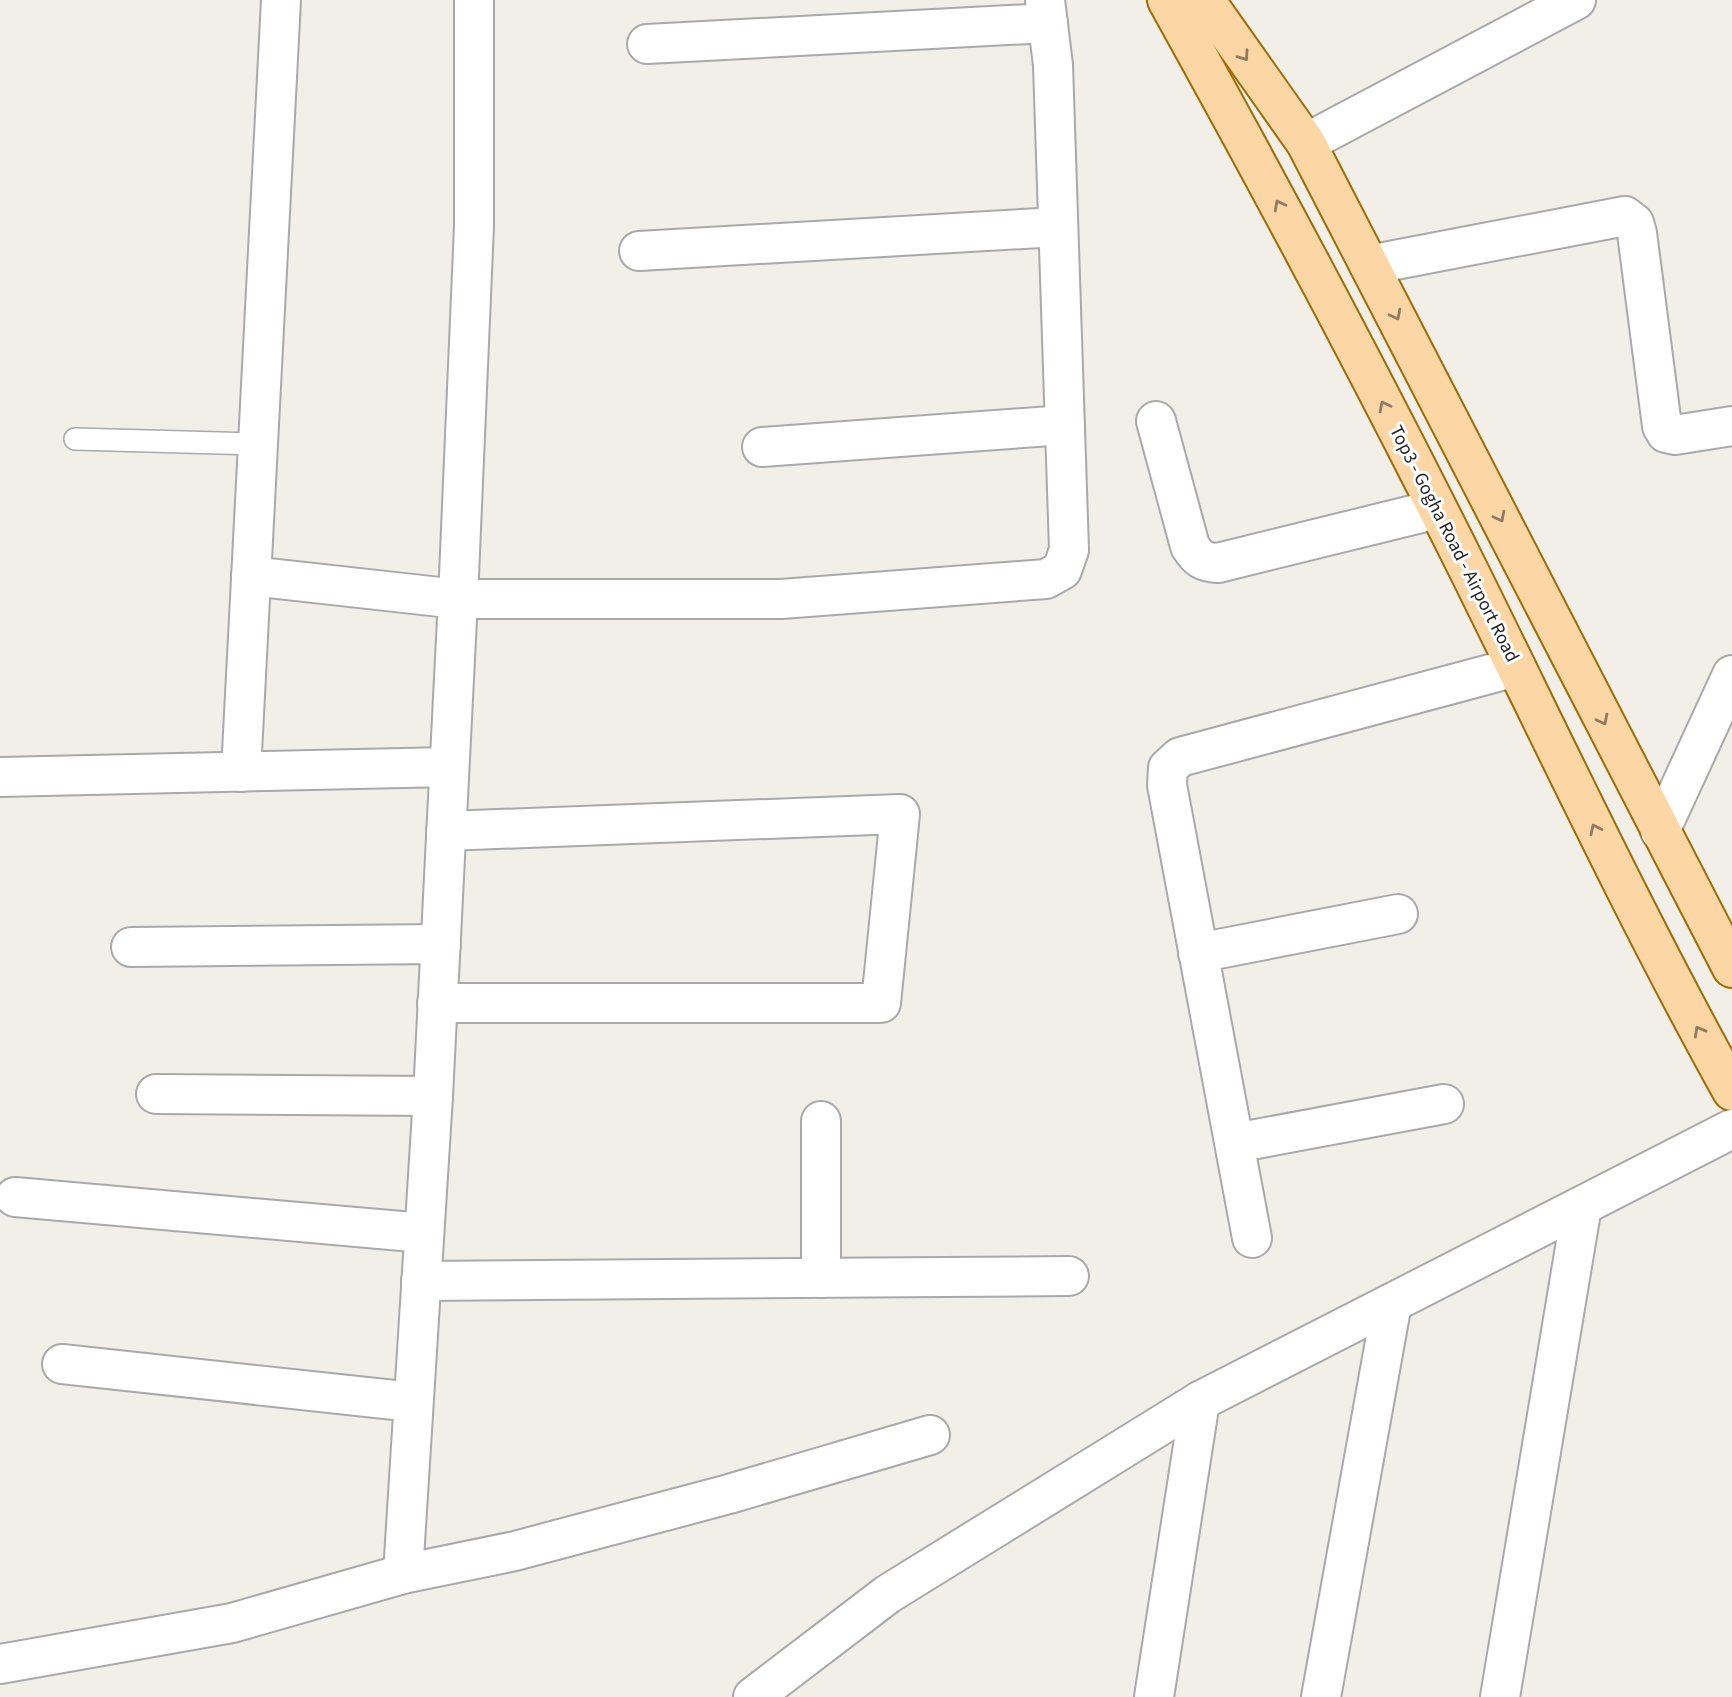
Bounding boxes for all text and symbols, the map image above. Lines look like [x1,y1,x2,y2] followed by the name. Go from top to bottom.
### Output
[1236,48,1248,61] one-way arrow
[1274,199,1287,212] one-way arrow
[1387,308,1401,320] one-way arrow
[1379,401,1393,413] one-way arrow
[1382,421,1526,667] street label: Top3 - Gogha Road - Airport Road
[1492,510,1506,522] one-way arrow
[1594,713,1608,725] one-way arrow
[1590,824,1604,836] one-way arrow
[1694,1026,1707,1039] one-way arrow

